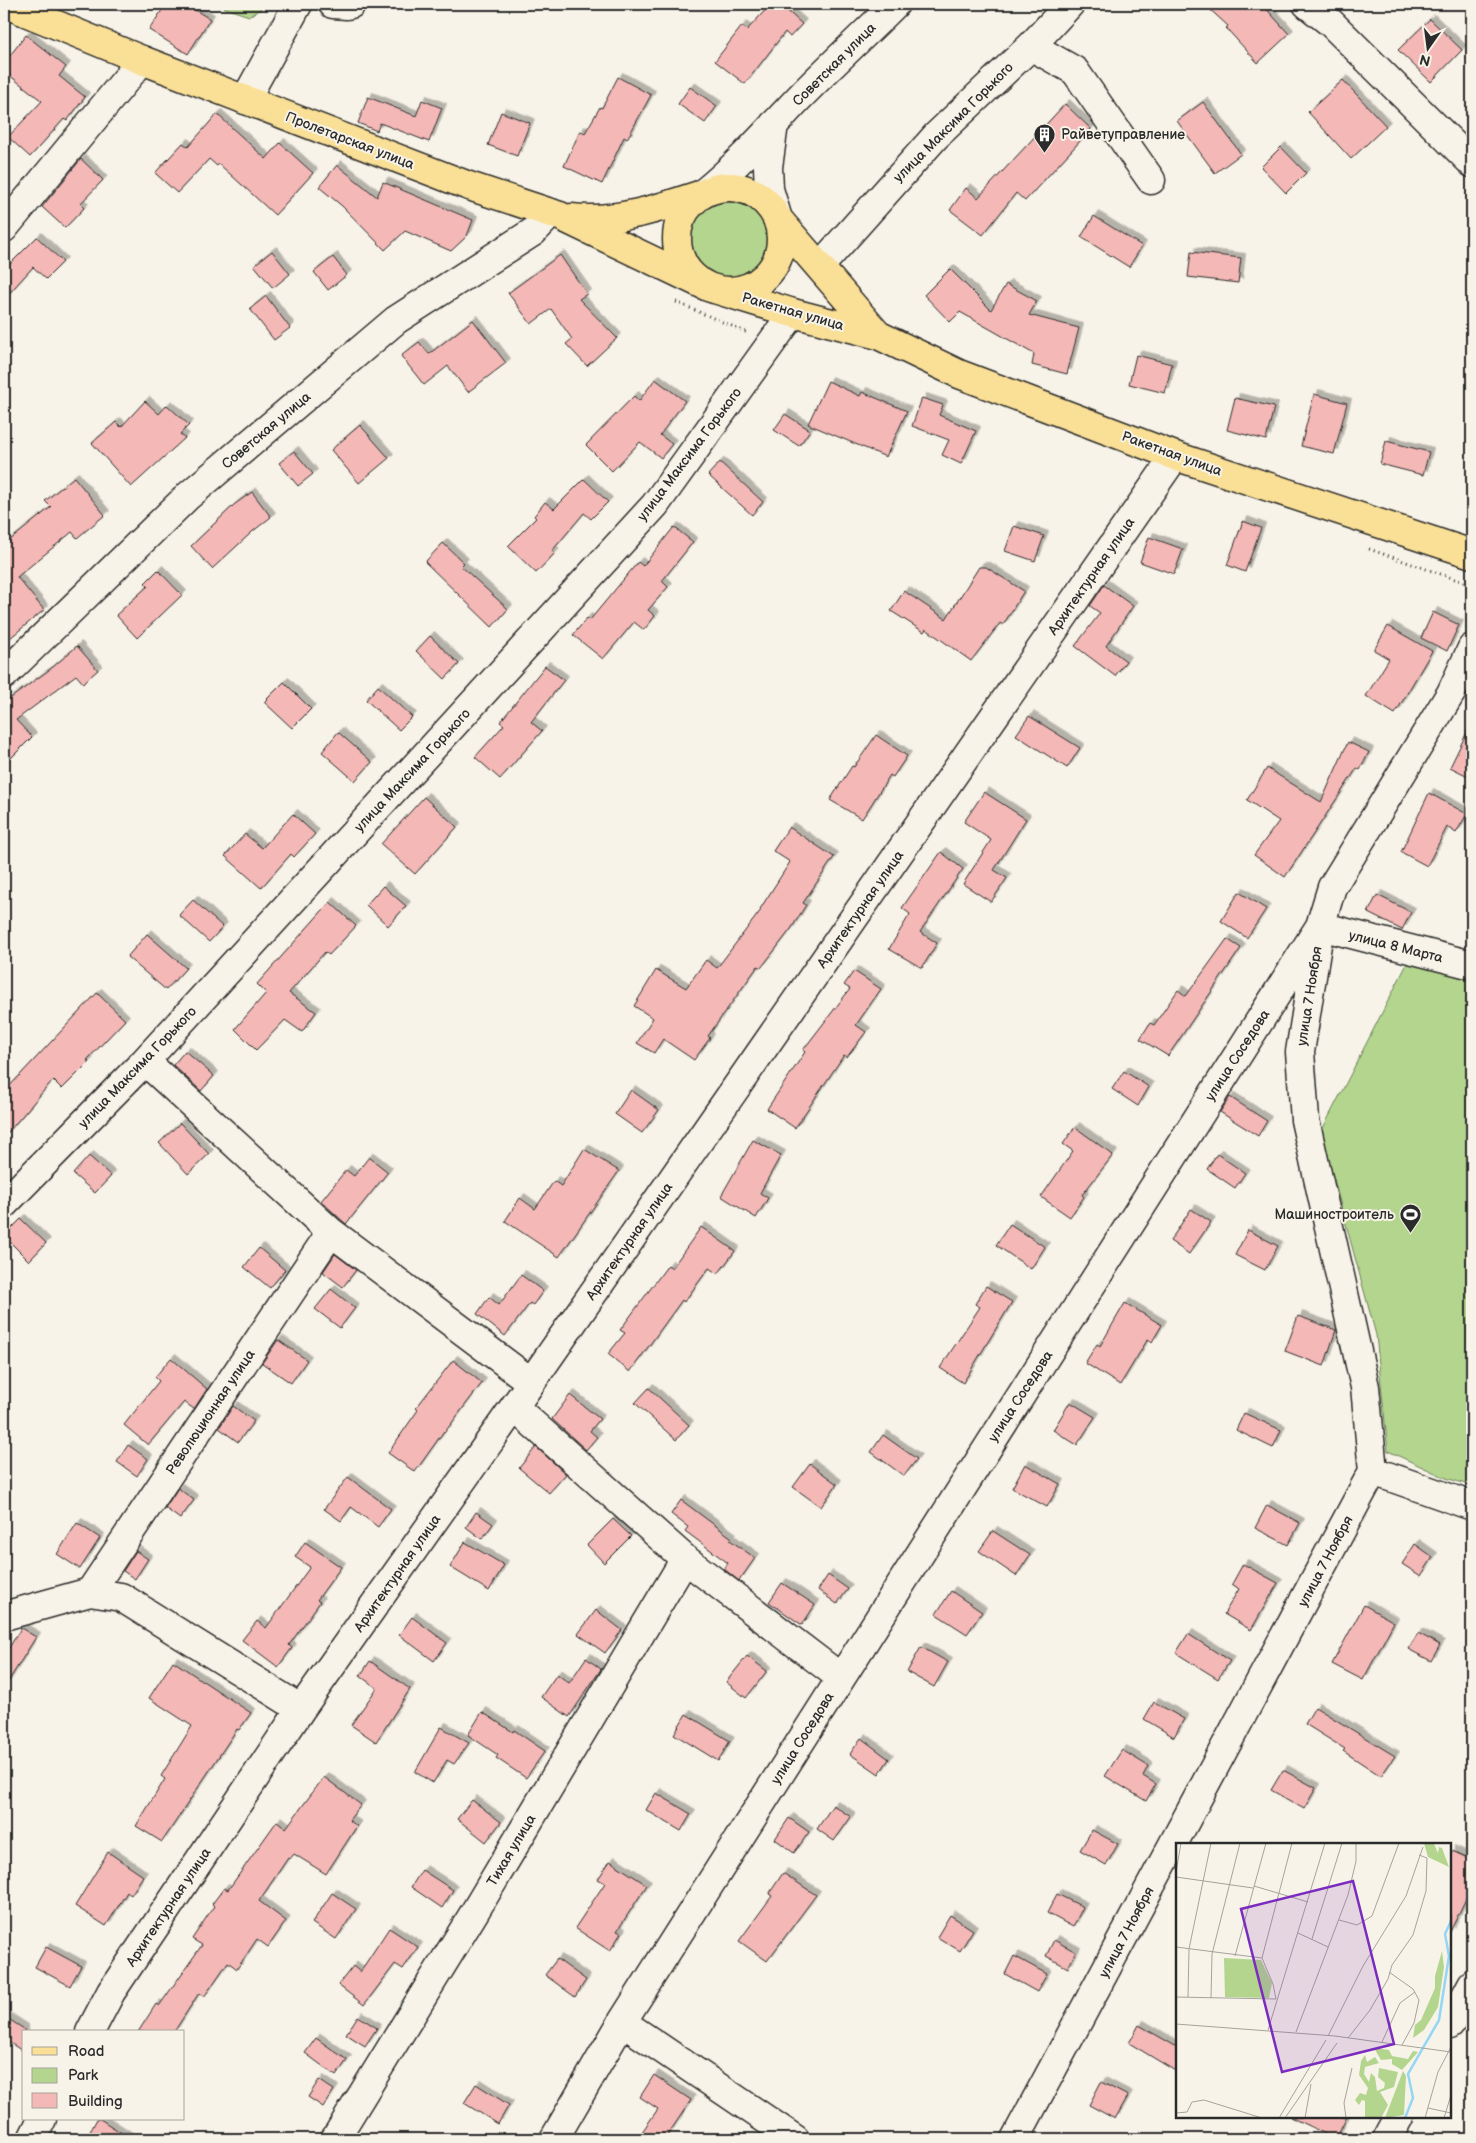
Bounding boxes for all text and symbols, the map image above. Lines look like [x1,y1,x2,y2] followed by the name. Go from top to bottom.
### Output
[789,19,880,110] street label: Советская улица
[1404,22,1454,72] north arrow
[1418,51,1432,70] text: N
[890,59,1017,186] street label: улица Максима Горького
[283,108,417,173] street label: Пролетарская улица
[1033,122,1057,153] building icon: Райветуправление
[1061,126,1185,143] place label: Райветуправление
[740,289,847,334] street label: Ракетная улица
[634,384,745,524] street label: улица Максима Горького
[218,388,315,473] street label: Советская улица
[1119,427,1225,480] street label: Ракетная улица
[1044,514,1139,639] street label: Архитектурная улица
[351,705,474,836] street label: улица Максима Горького
[813,847,908,972] street label: Архитектурная улица
[1347,927,1445,967] street label: улица 8 Марта
[1293,945,1326,1047] street label: улица 7 Ноября
[75,1003,200,1132] street label: улица Максима Горького
[1202,1006,1274,1104] street label: улица Соседова
[582,1179,677,1304] street label: Архитектурная улица
[1398,1202,1422,1233] sports icon: Машиностроитель
[1275,1206,1394,1223] place label: Машиностроитель
[162,1346,259,1478] street label: Революционная улица
[985,1347,1057,1445] street label: улица Соседова
[350,1511,445,1636] street label: Архитектурная улица
[1294,1513,1357,1610] street label: улица 7 Ноября
[767,1688,838,1787] street label: улица Соседова
[483,1811,540,1889] street label: Тихая улица
[1176,1843,1451,2118] inset map
[122,1844,215,1971] street label: Архитектурная улица
[1095,1884,1158,1981] street label: улица 7 Ноября
[22,2030,185,2120] legend
[68,2042,104,2061] text: Road
[68,2066,99,2085] text: Park
[68,2092,123,2111] text: Building

